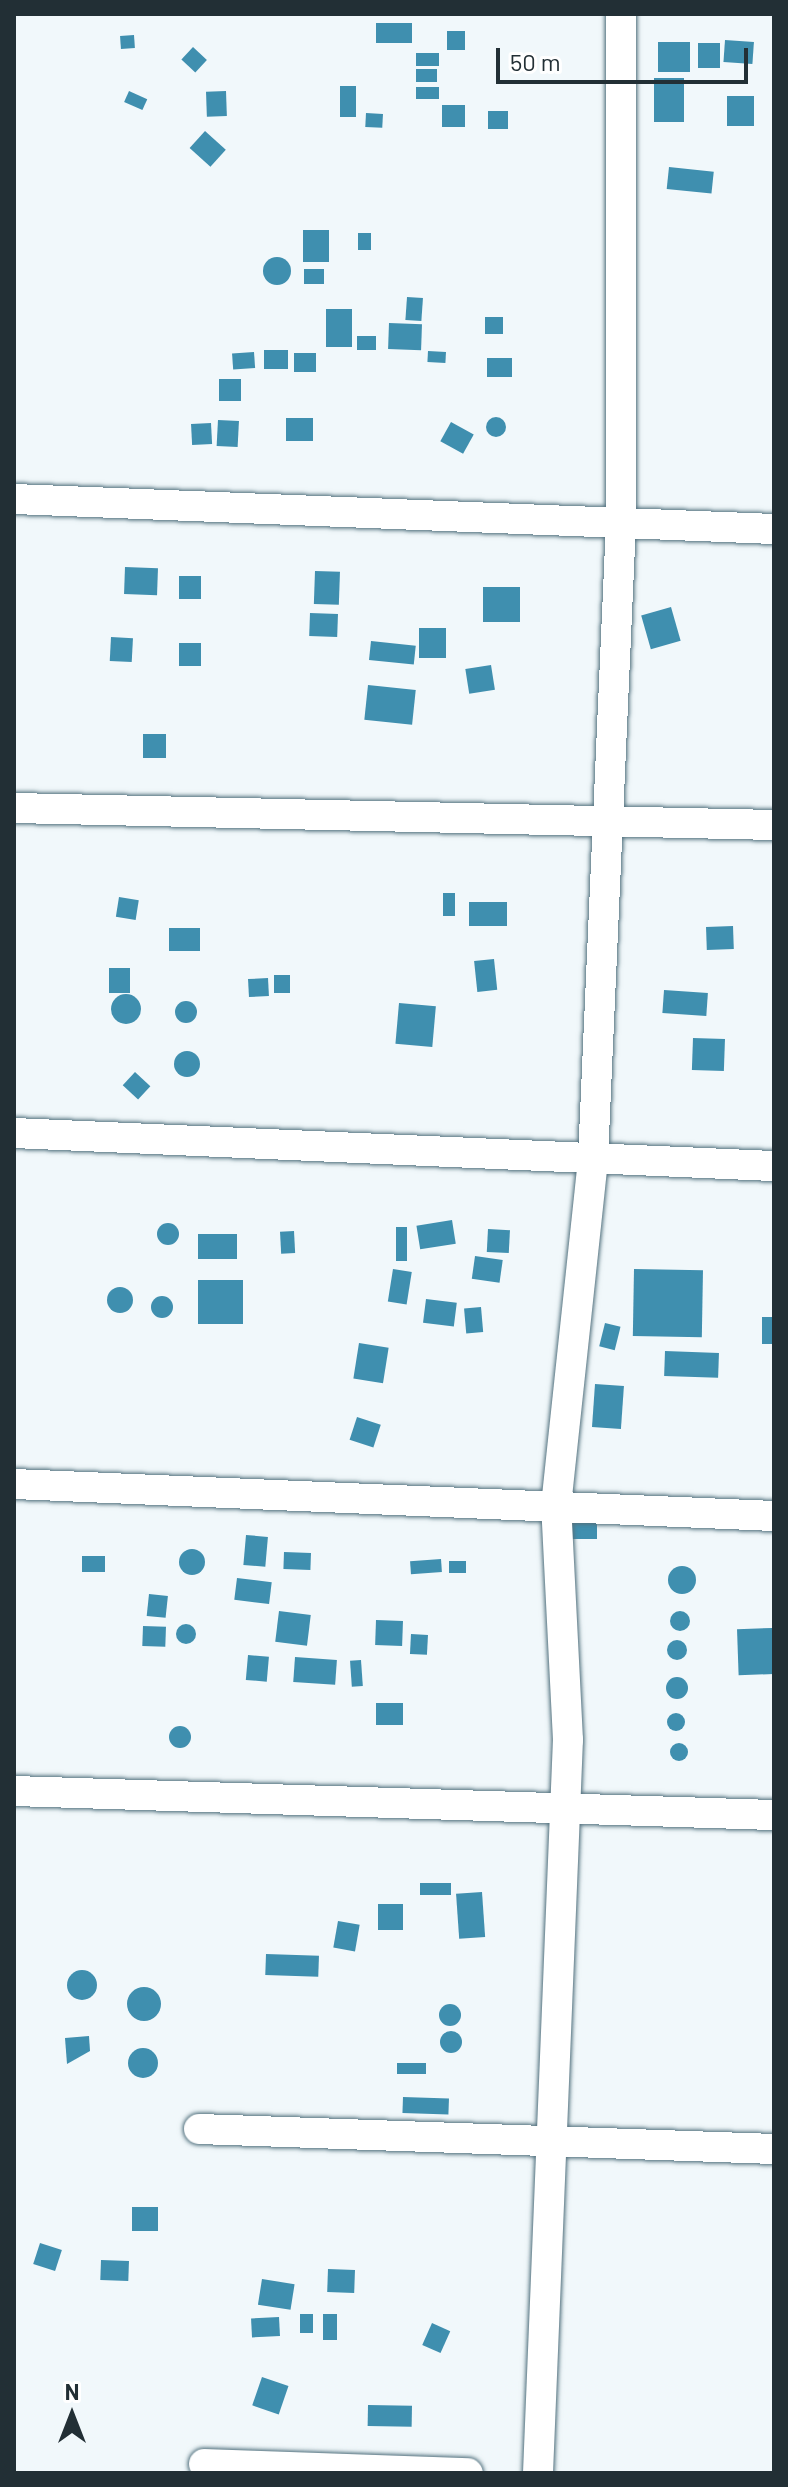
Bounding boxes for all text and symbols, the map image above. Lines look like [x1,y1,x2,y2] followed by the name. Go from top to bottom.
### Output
[500,32,752,82] scale bar
[510,47,561,76] text: 50 m
[32,2375,112,2455] north arrow
[65,2378,79,2404] text: N

